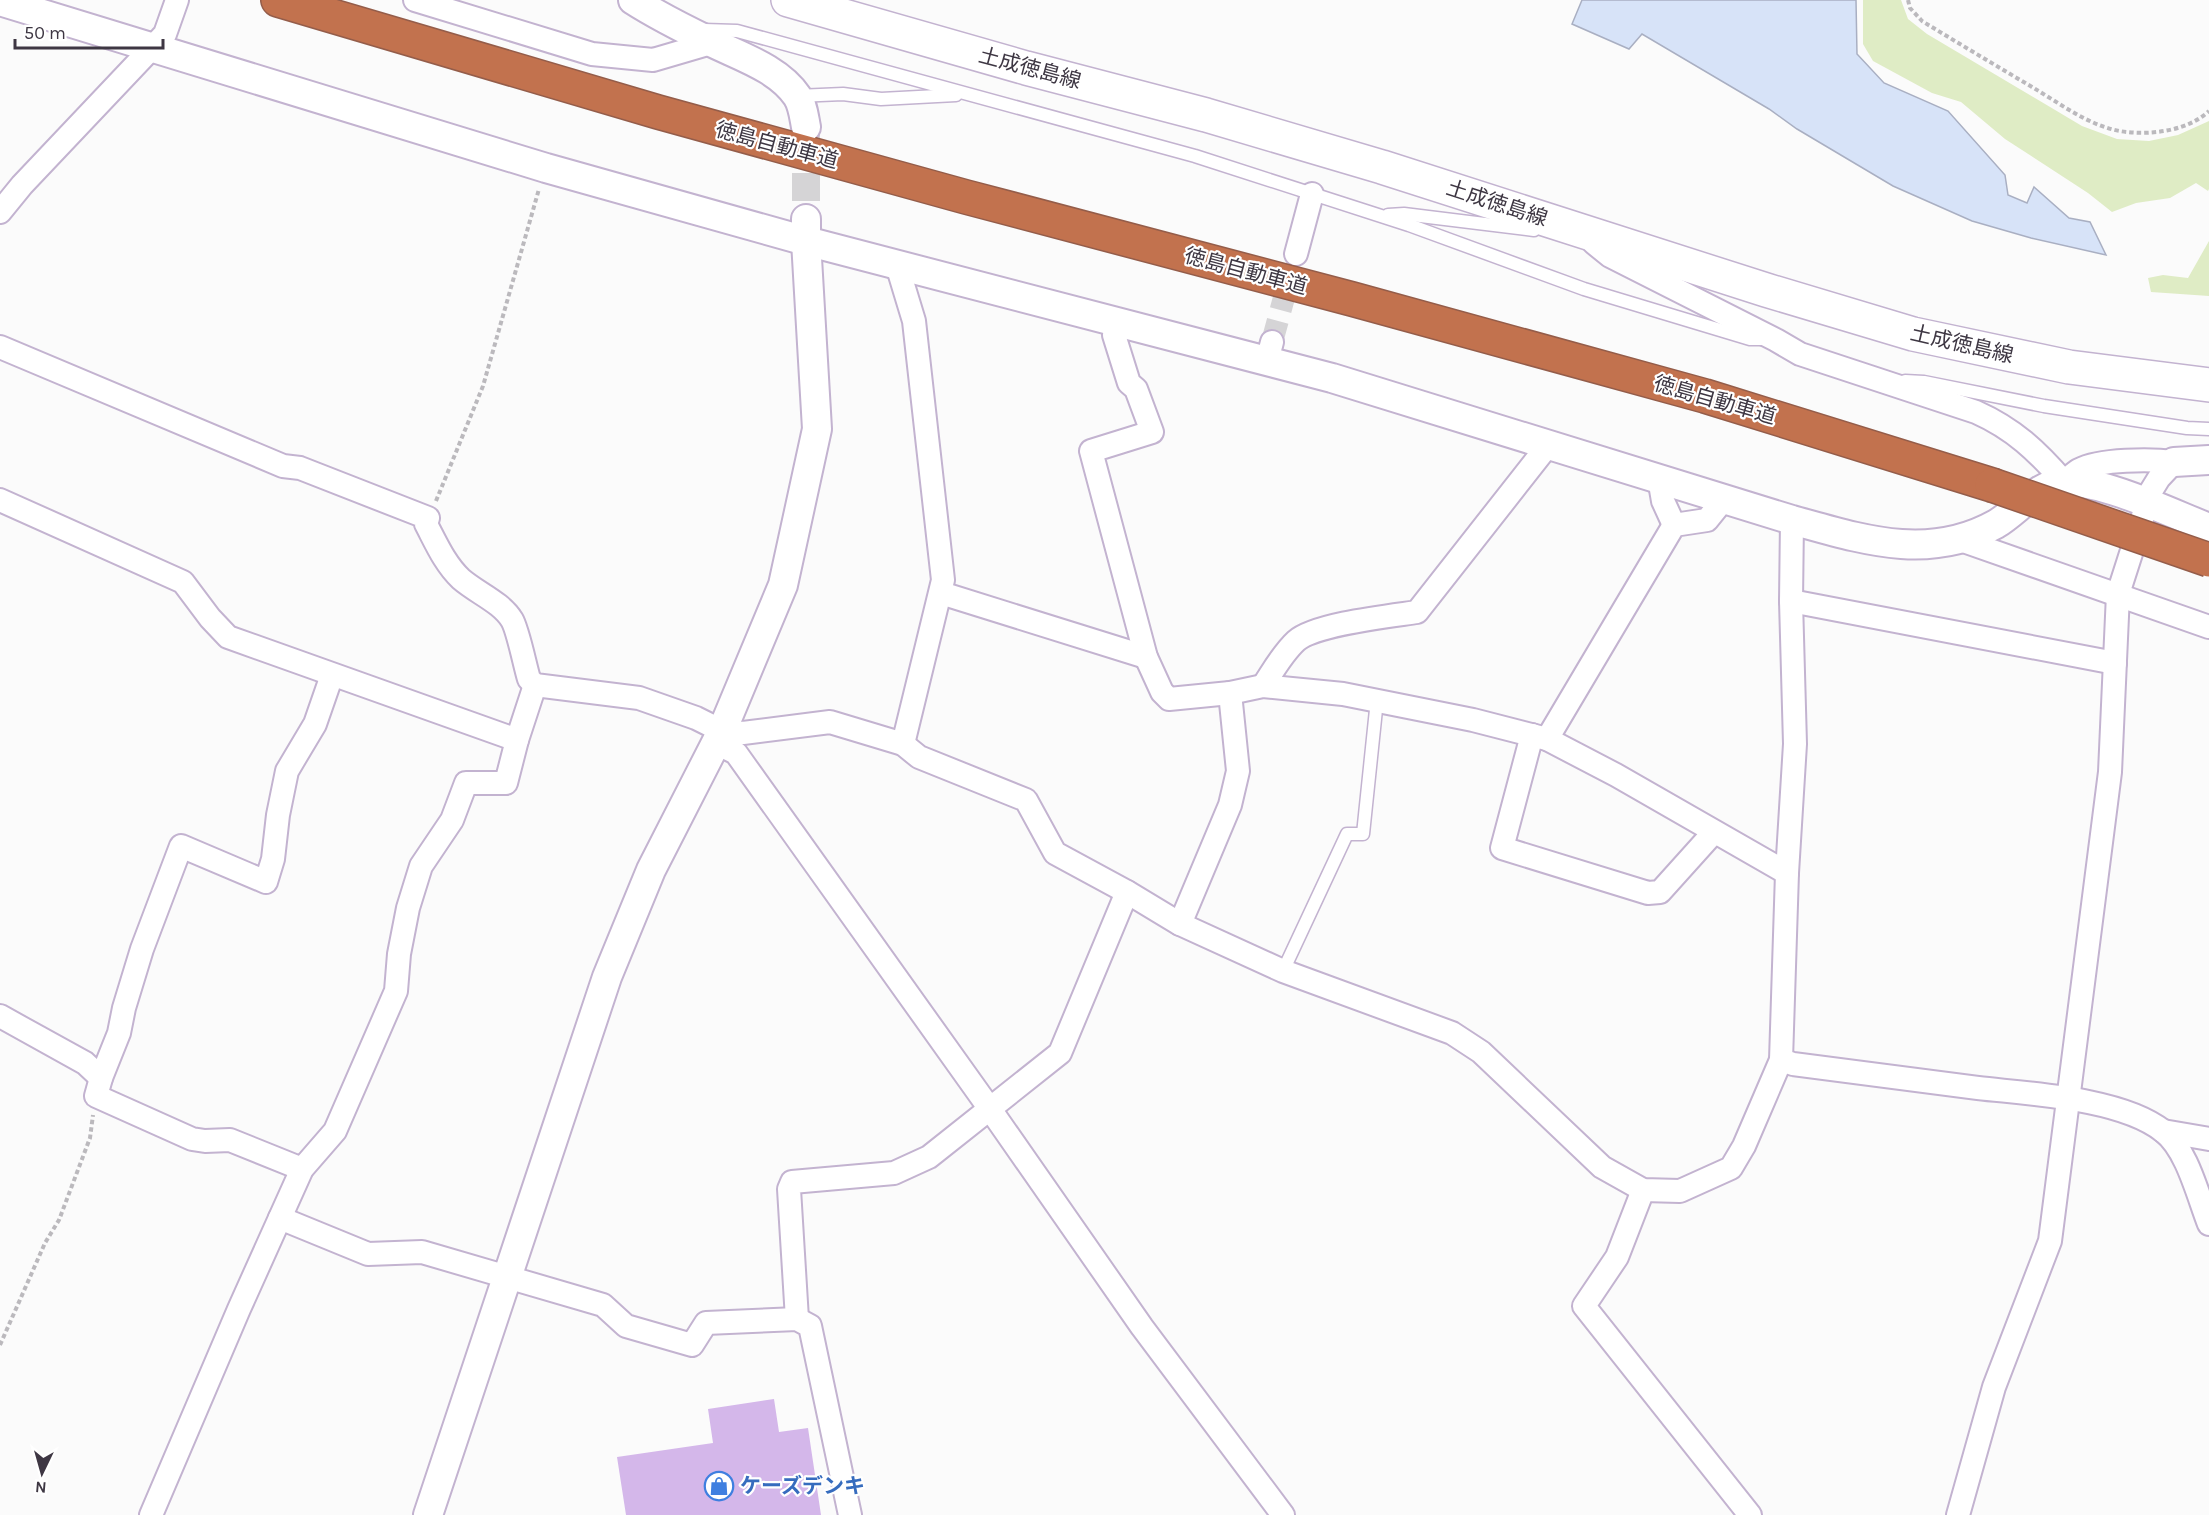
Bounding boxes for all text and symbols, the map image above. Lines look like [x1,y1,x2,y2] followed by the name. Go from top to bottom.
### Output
[15,12,164,50] scale bar
[24,22,66,44] text: 50 m
[976,43,1084,93] street label: 土成徳島線
[713,117,841,173] street label: 徳島自動車道
[1443,175,1551,231] street label: 土成徳島線
[1182,243,1310,299] street label: 徳島自動車道
[1908,320,2016,368] street label: 土成徳島線
[1651,371,1779,429] street label: 徳島自動車道
[12,1443,72,1503] north arrow
[703,1470,735,1502] shop icon: ケーズデンキ
[740,1474,865,1498] place label: ケーズデンキ
[34,1477,47,1497] text: N

